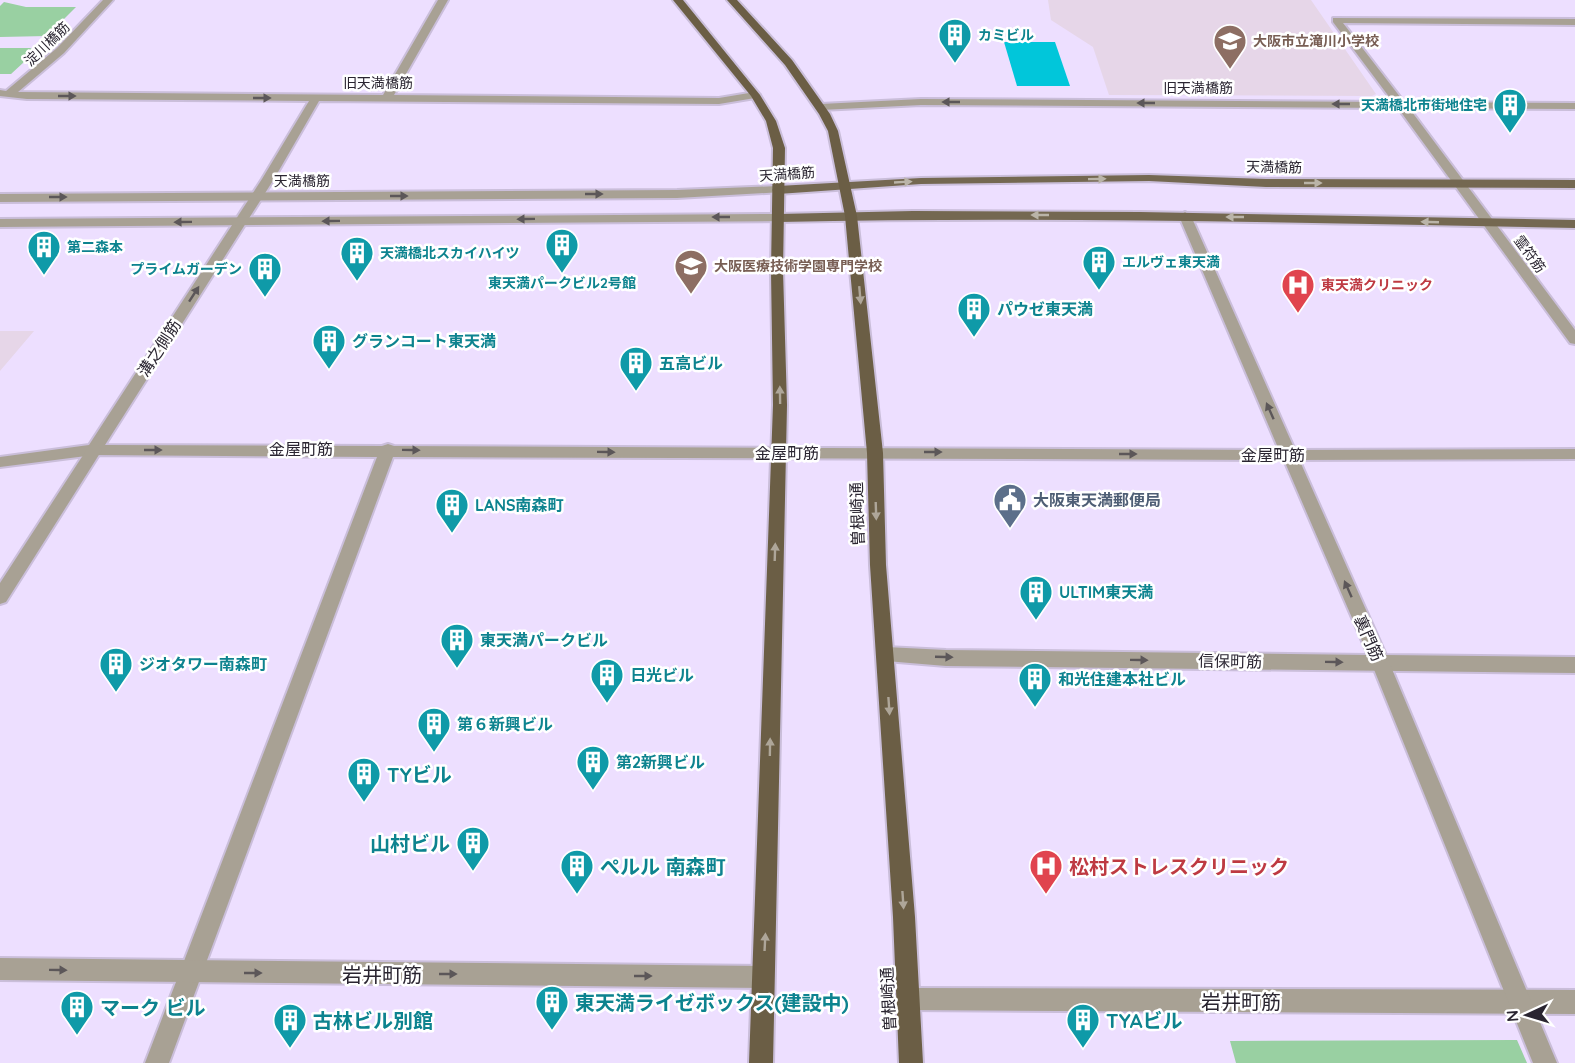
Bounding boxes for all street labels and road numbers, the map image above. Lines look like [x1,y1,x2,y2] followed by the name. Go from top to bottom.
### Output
[21,18,73,70] street label: 淀川橋筋
[343,74,413,92] street label: 旧天満橋筋
[1163,79,1233,97] street label: 旧天満橋筋
[1246,158,1302,176] street label: 天満橋筋
[758,163,816,185] street label: 天満橋筋
[274,172,330,190] street label: 天満橋筋
[1510,232,1550,276] street label: 霊符筋
[133,316,185,380] street label: 溝之側筋
[269,439,333,459] street label: 金屋町筋
[755,443,819,463] street label: 金屋町筋
[1241,445,1305,465] street label: 金屋町筋
[846,482,868,546] street label: 曽根崎通
[1350,612,1388,664] street label: 裏門筋
[1198,650,1262,672] street label: 信保町筋
[342,962,422,987] street label: 岩井町筋
[876,967,900,1031] street label: 曽根崎通
[1201,989,1281,1014] street label: 岩井町筋

